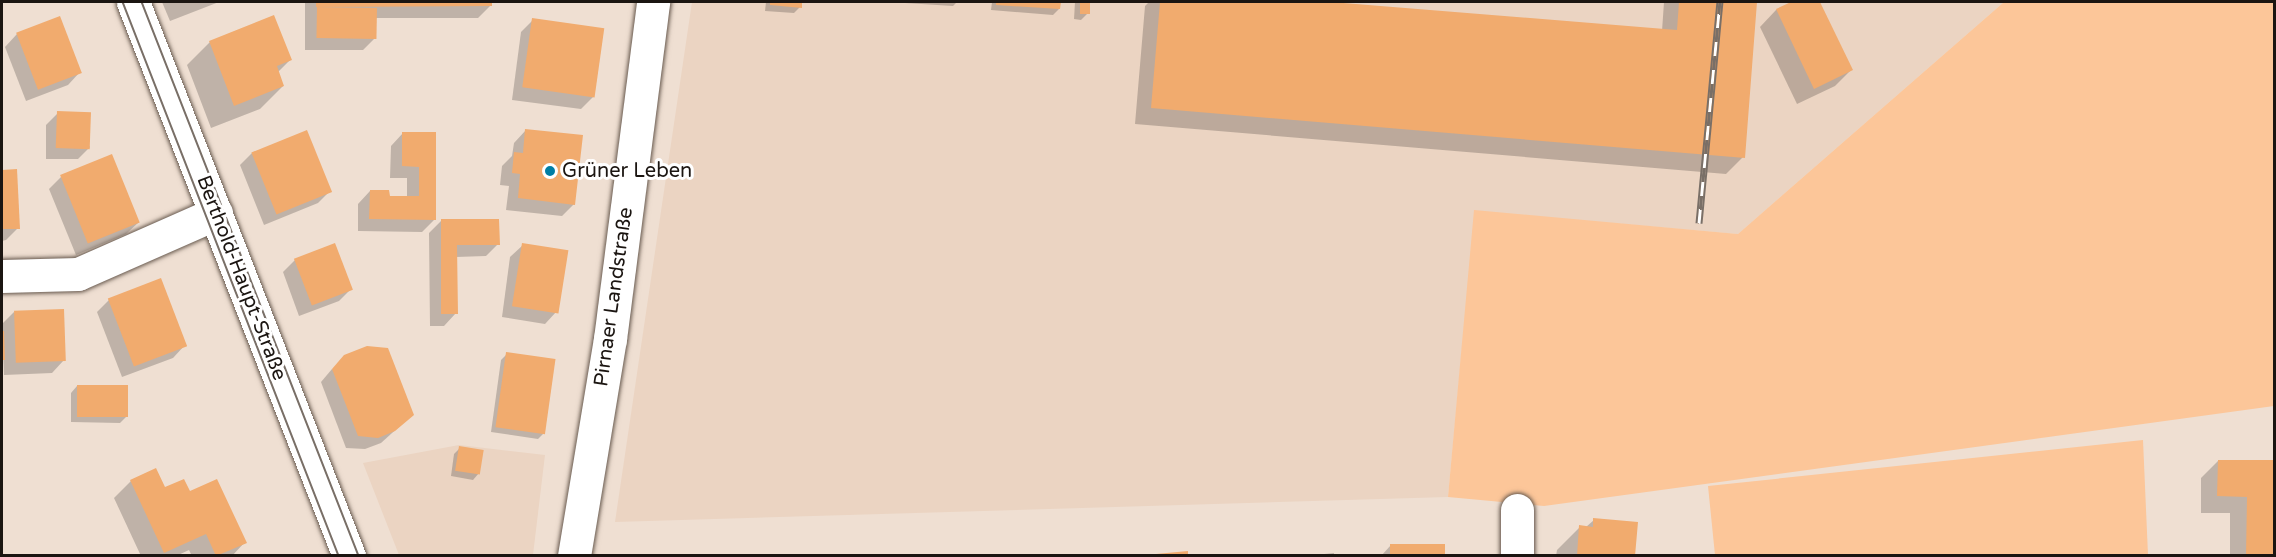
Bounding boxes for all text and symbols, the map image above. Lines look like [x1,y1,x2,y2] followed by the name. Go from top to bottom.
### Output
[562,159,692,183] place label: Grüner Leben
[543,164,557,178] marker: Grüner Leben
[191,172,291,384] street label: Berthold-Haupt-Straße
[590,206,638,388] street label: Pirnaer Landstraße

